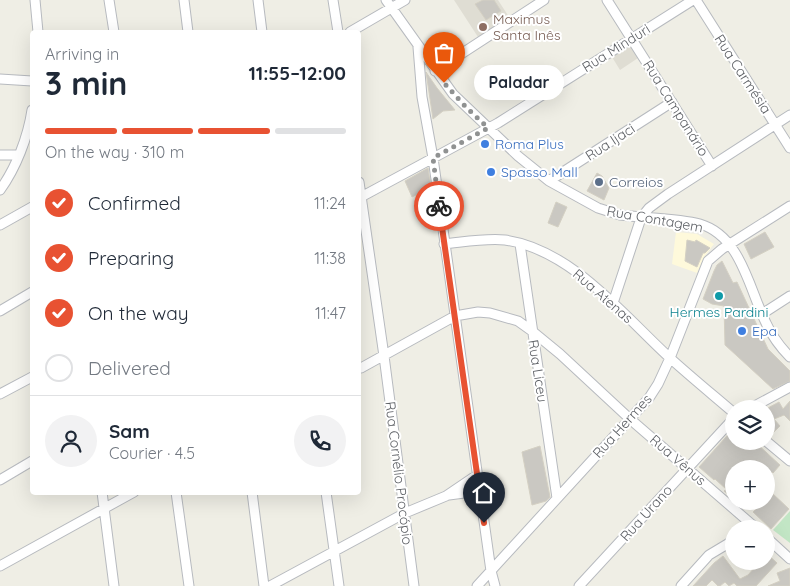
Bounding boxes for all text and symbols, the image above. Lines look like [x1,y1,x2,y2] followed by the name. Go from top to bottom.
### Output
[493,10,561,44] place label: Maximus Santa Inês
[578,20,654,76] street label: Rua Minduri
[477,21,489,33] marker: Maximus Santa Inês
[711,31,775,117] street label: Rua Carmésia
[423,32,465,83] pin
[430,39,458,67] icon: bag
[45,44,119,64] text: Arriving in
[639,56,713,160] street label: Rua Campanário
[248,61,346,85] text: 11:55–12:00
[45,63,127,103] text: 3 min
[474,66,564,100] callout: Paladar
[488,72,550,92] text: Paladar
[582,119,638,165] street label: Rua Ijaci
[495,135,564,153] place label: Roma Plus
[479,138,491,150] marker: Roma Plus
[45,142,184,162] text: On the way · 310 m
[501,163,578,181] place label: Spasso Mall
[485,166,497,178] marker: Spasso Mall
[609,173,663,191] place label: Correios
[593,176,605,188] marker: Correios
[414,181,464,231] courier
[45,189,73,217] icon: check
[88,191,181,215] text: Confirmed
[425,192,453,220] icon: bike
[314,193,346,213] text: 11:24
[605,202,705,236] street label: Rua Contagem
[45,244,73,272] icon: check
[88,246,174,270] text: Preparing
[314,248,346,268] text: 11:38
[569,265,637,327] street label: Rua Atenas
[713,290,725,302] marker: Hermes Pardini
[45,299,73,327] icon: check
[88,301,189,325] text: On the way
[315,303,346,323] text: 11:47
[670,303,768,321] place label: Hermes Pardini
[752,322,777,340] place label: Epa
[736,325,748,337] marker: Epa
[524,338,552,404] street label: Rua Liceu
[88,356,171,380] text: Delivered
[588,390,656,462] street label: Rua Hermes
[381,400,417,546] street label: Rua Cornélio Procópio
[725,400,775,570] map controls
[725,400,775,450] button: layers
[45,415,97,467] button: person
[294,415,346,467] button: phone
[109,419,150,443] text: Sam
[646,431,710,489] street label: Rua Vênus
[109,443,195,463] text: Courier · 4.5
[725,460,775,510] button: +
[463,472,505,523] pin
[470,479,498,507] icon: home
[616,481,676,545] street label: Rua Urano
[725,520,775,570] button: −

